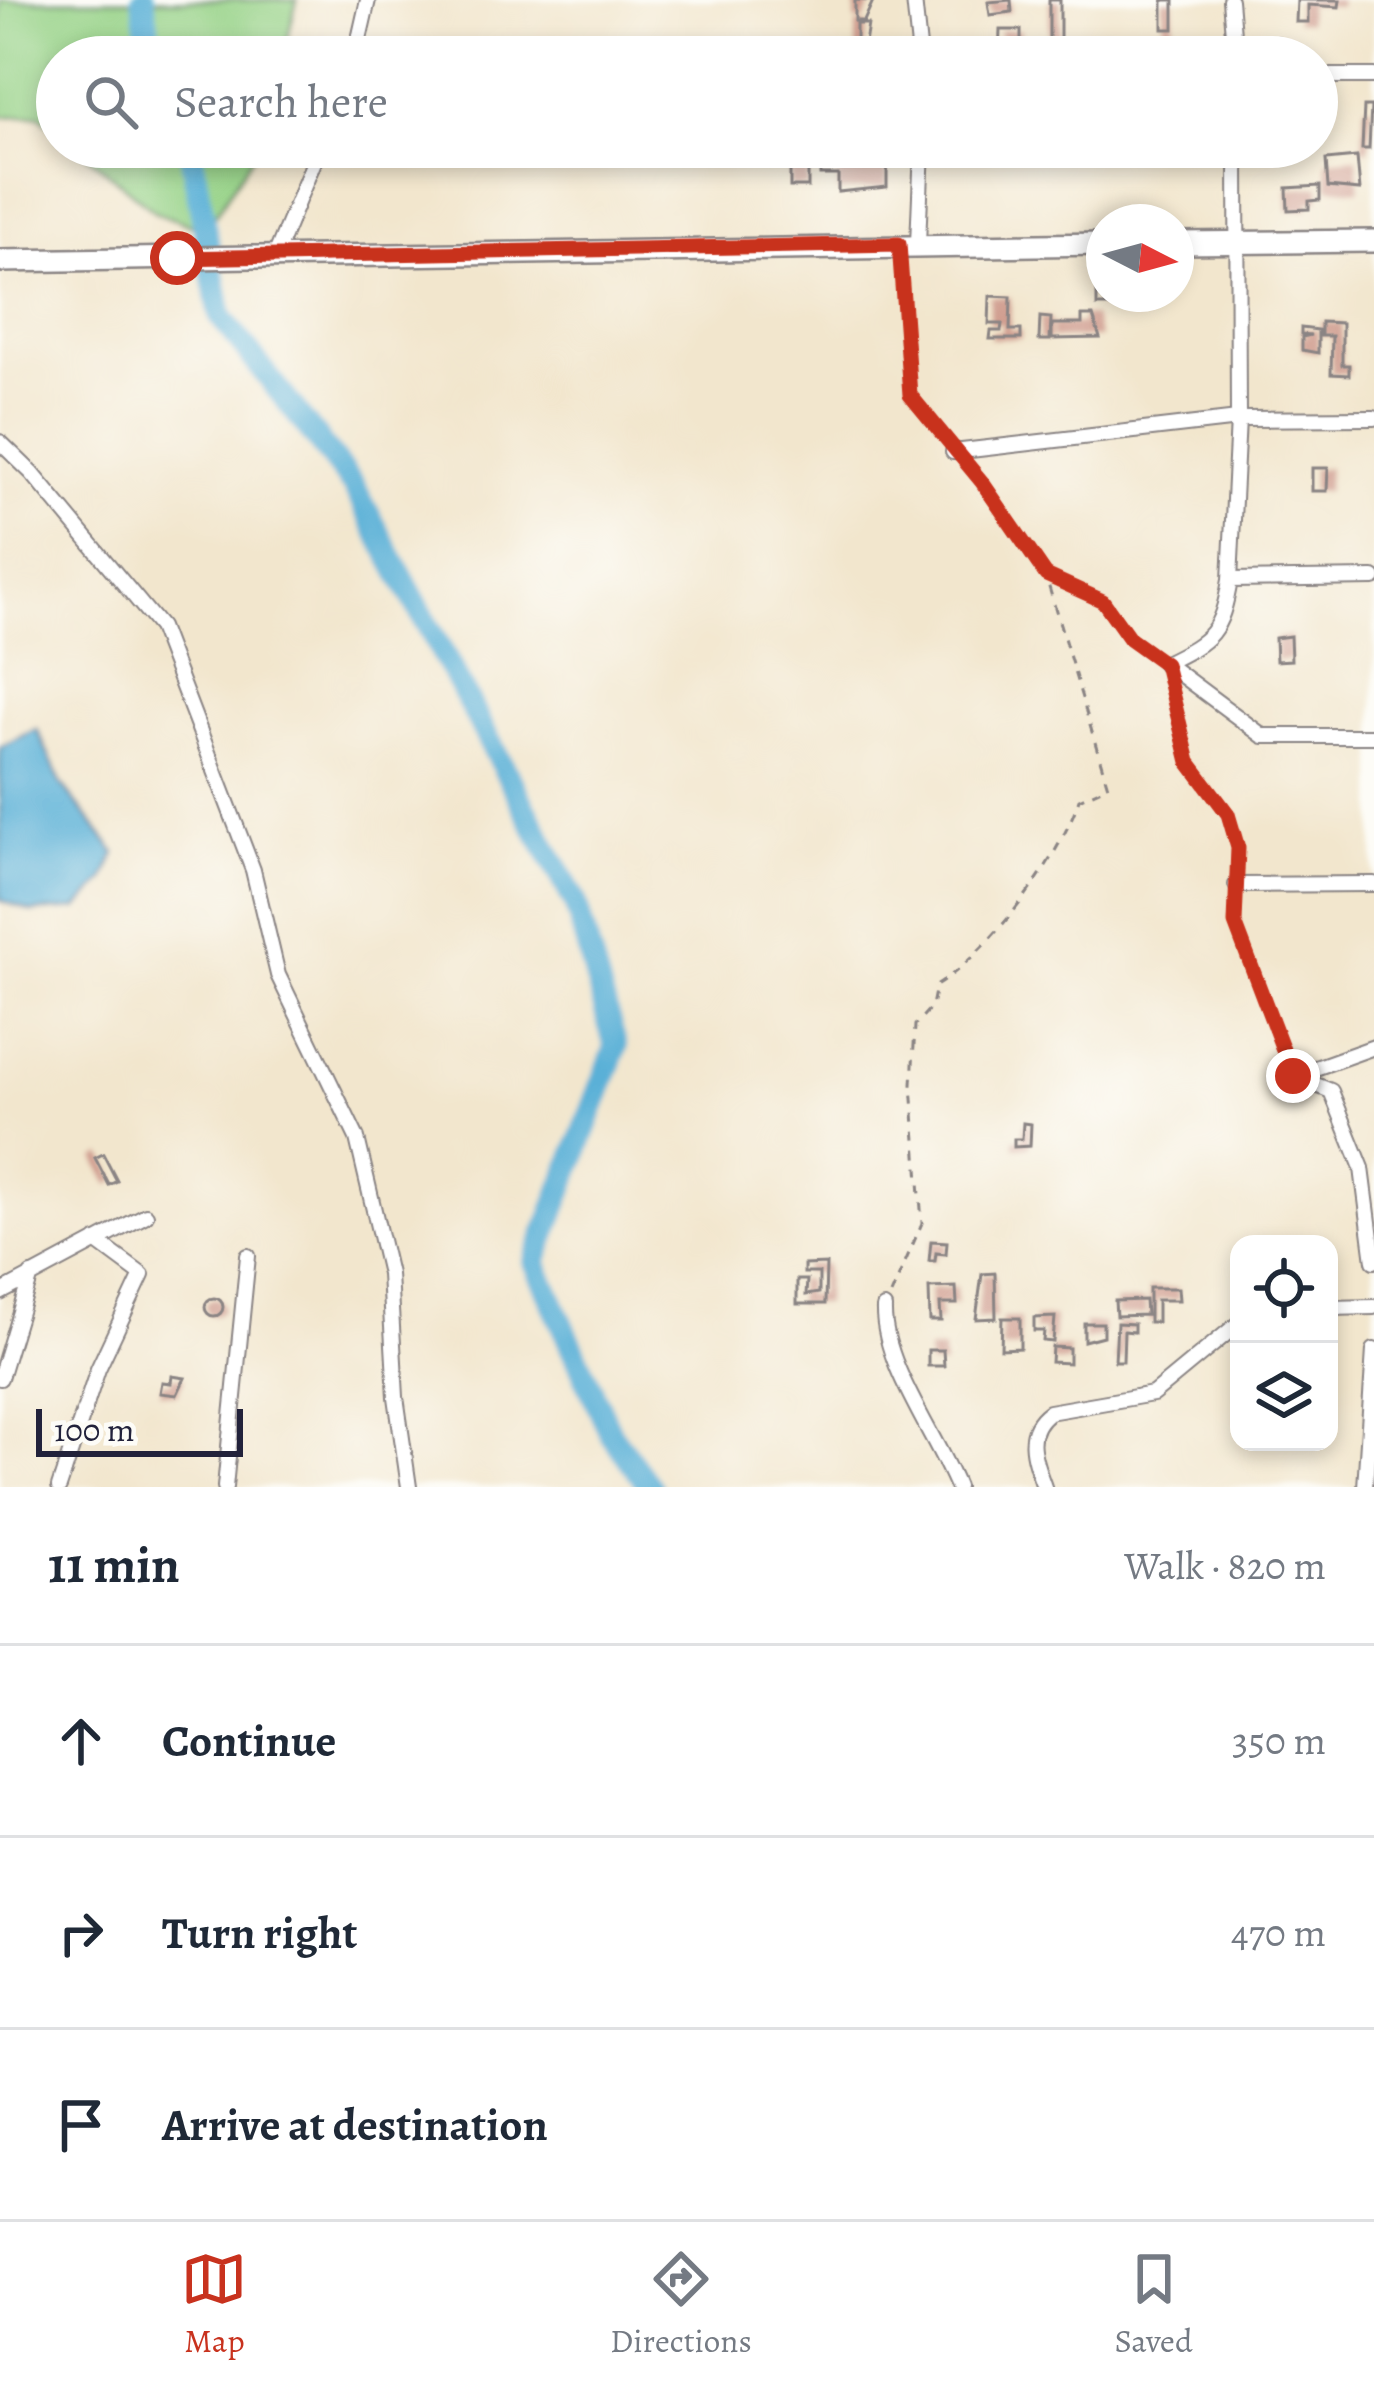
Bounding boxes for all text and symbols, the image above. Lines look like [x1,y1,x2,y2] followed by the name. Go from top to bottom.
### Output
[36,36,1338,168] search box
[78,69,144,135] icon: search
[174,71,388,133] text: Search here
[1086,204,1194,312] north arrow
[150,231,204,285] route start
[1266,1049,1320,1103] route end
[1230,1235,1338,1451] map controls
[1230,1235,1338,1343] button: locate
[1230,1343,1338,1451] button: layers
[36,1403,243,1456] scale bar
[54,1407,134,1452] text: 100 m
[48,1530,180,1600] text: 11 min
[1124,1539,1326,1592] text: Walk · 820 m
[48,1708,114,1774] icon: ahead
[162,1710,336,1772] text: Continue
[1232,1714,1326,1767] text: 350 m
[48,1900,114,1966] icon: right
[162,1902,357,1964] text: Turn right
[1231,1906,1326,1959] text: 470 m
[48,2092,114,2158] icon: arrive
[162,2094,548,2156] text: Arrive at destination
[181,2246,247,2363] tab: Map
[610,2246,752,2363] tab: Directions
[1114,2246,1193,2363] tab: Saved

